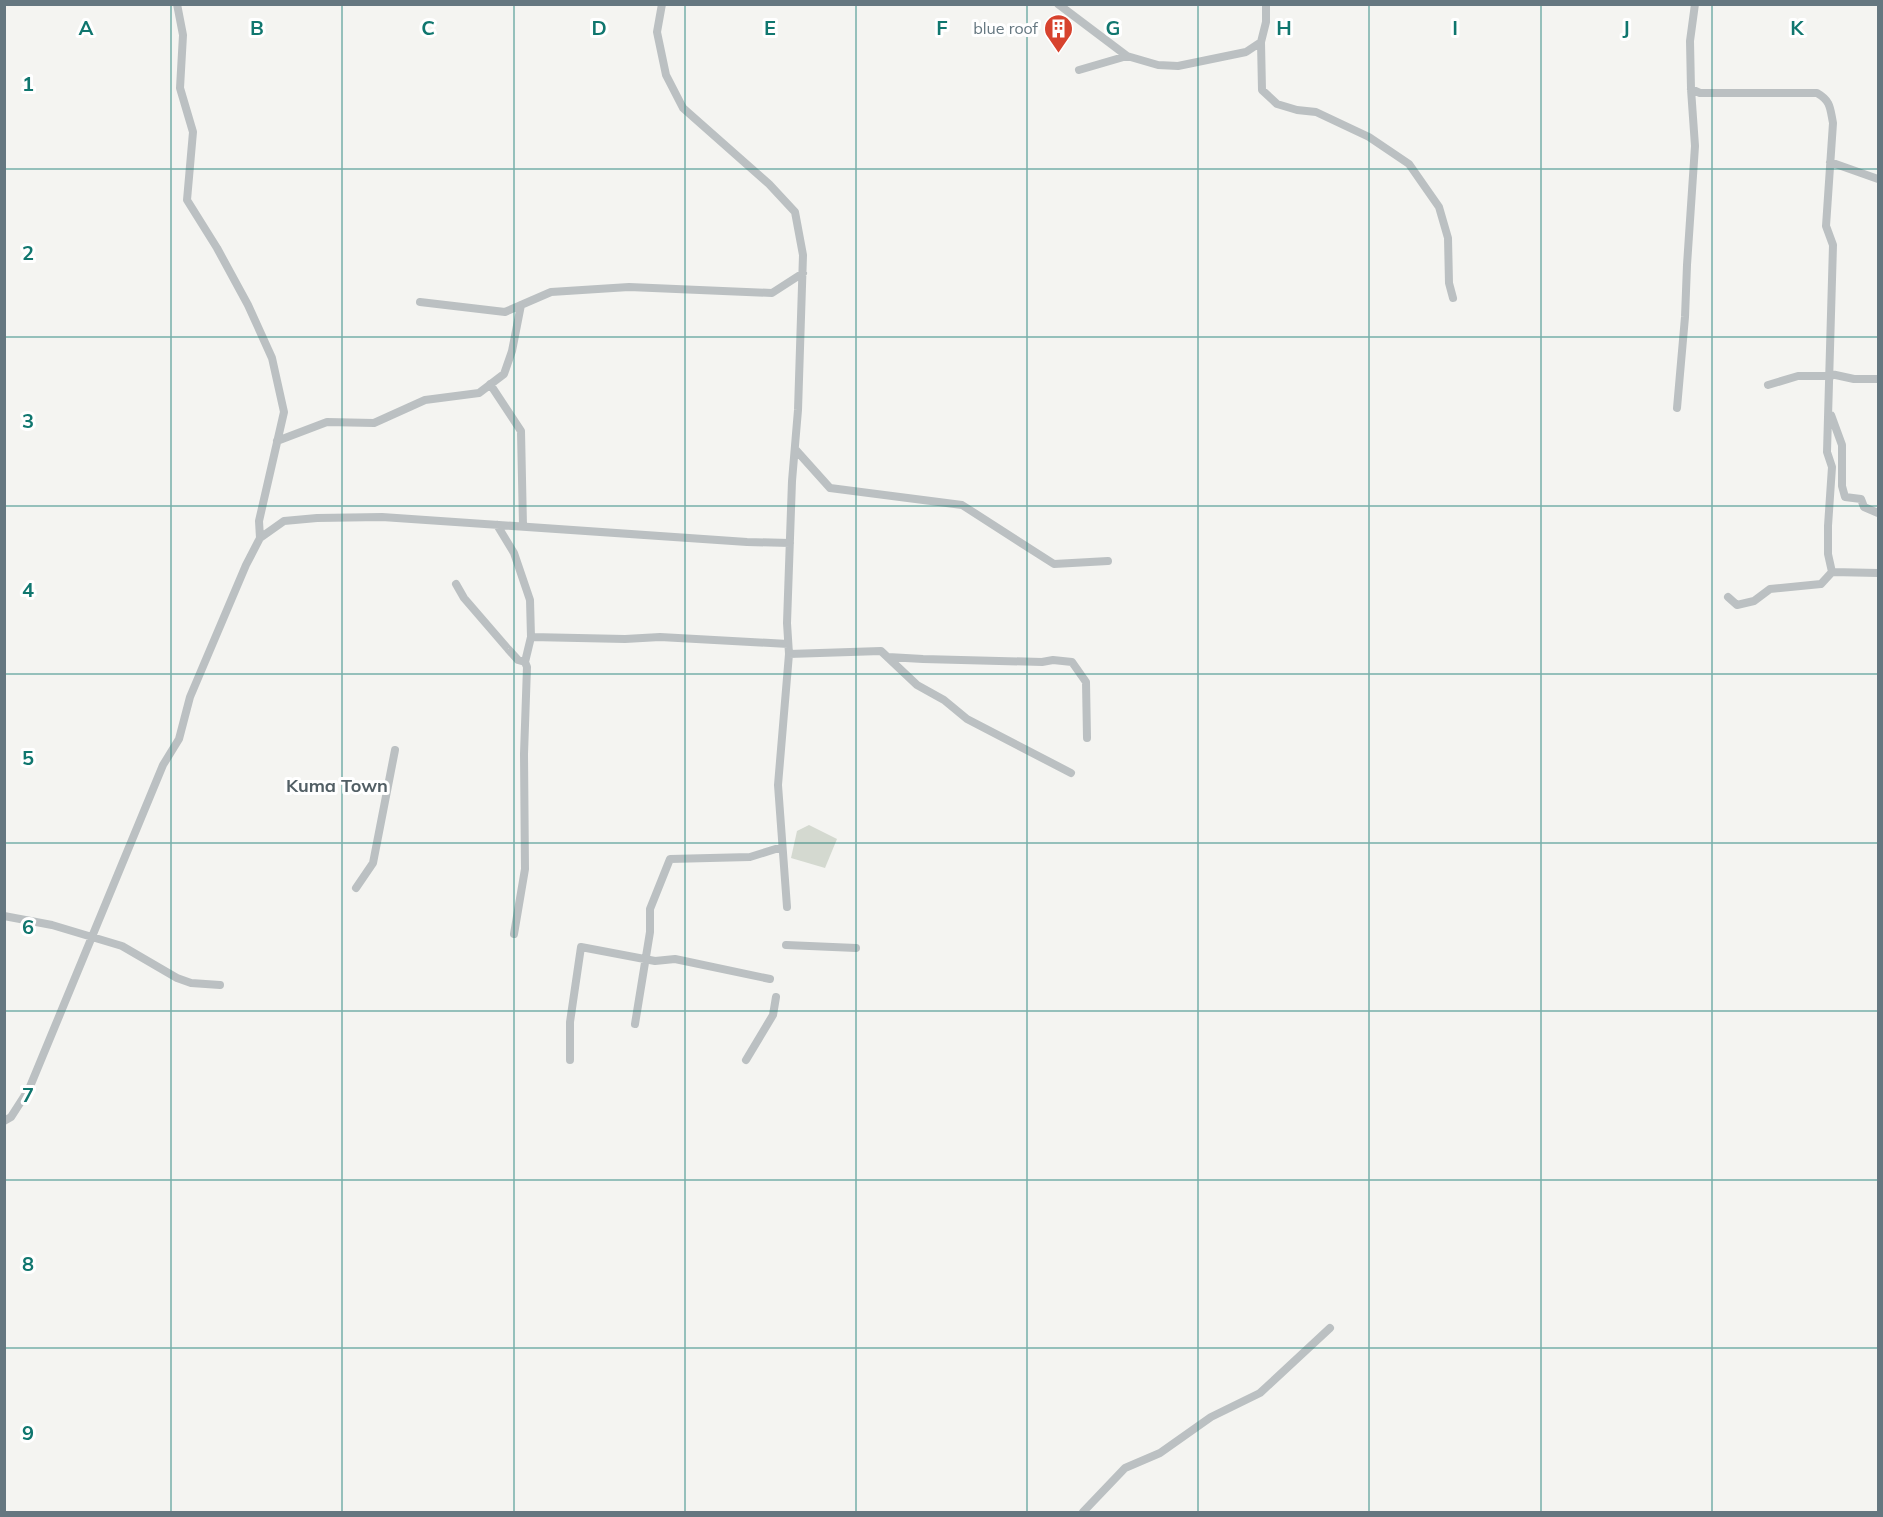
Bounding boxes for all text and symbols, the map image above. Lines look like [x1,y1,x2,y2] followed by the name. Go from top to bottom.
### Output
[1043,12,1075,54] building icon: blue roof
[79,15,94,40] text: A
[250,15,264,40] text: B
[421,15,435,40] text: C
[591,15,607,40] text: D
[764,15,776,40] text: E
[936,15,948,40] text: F
[1106,15,1120,40] text: G
[1276,15,1292,40] text: H
[1452,15,1458,40] text: I
[1622,15,1630,40] text: J
[1790,15,1804,40] text: K
[973,18,1039,38] place label: blue roof
[22,71,34,96] text: 1
[22,240,34,265] text: 2
[22,408,34,433] text: 3
[22,577,34,602] text: 4
[22,745,34,770] text: 5
[286,774,388,797] district label: Kuma Town
[22,914,34,939] text: 6
[22,1082,34,1107] text: 7
[22,1251,34,1276] text: 8
[22,1420,34,1445] text: 9

